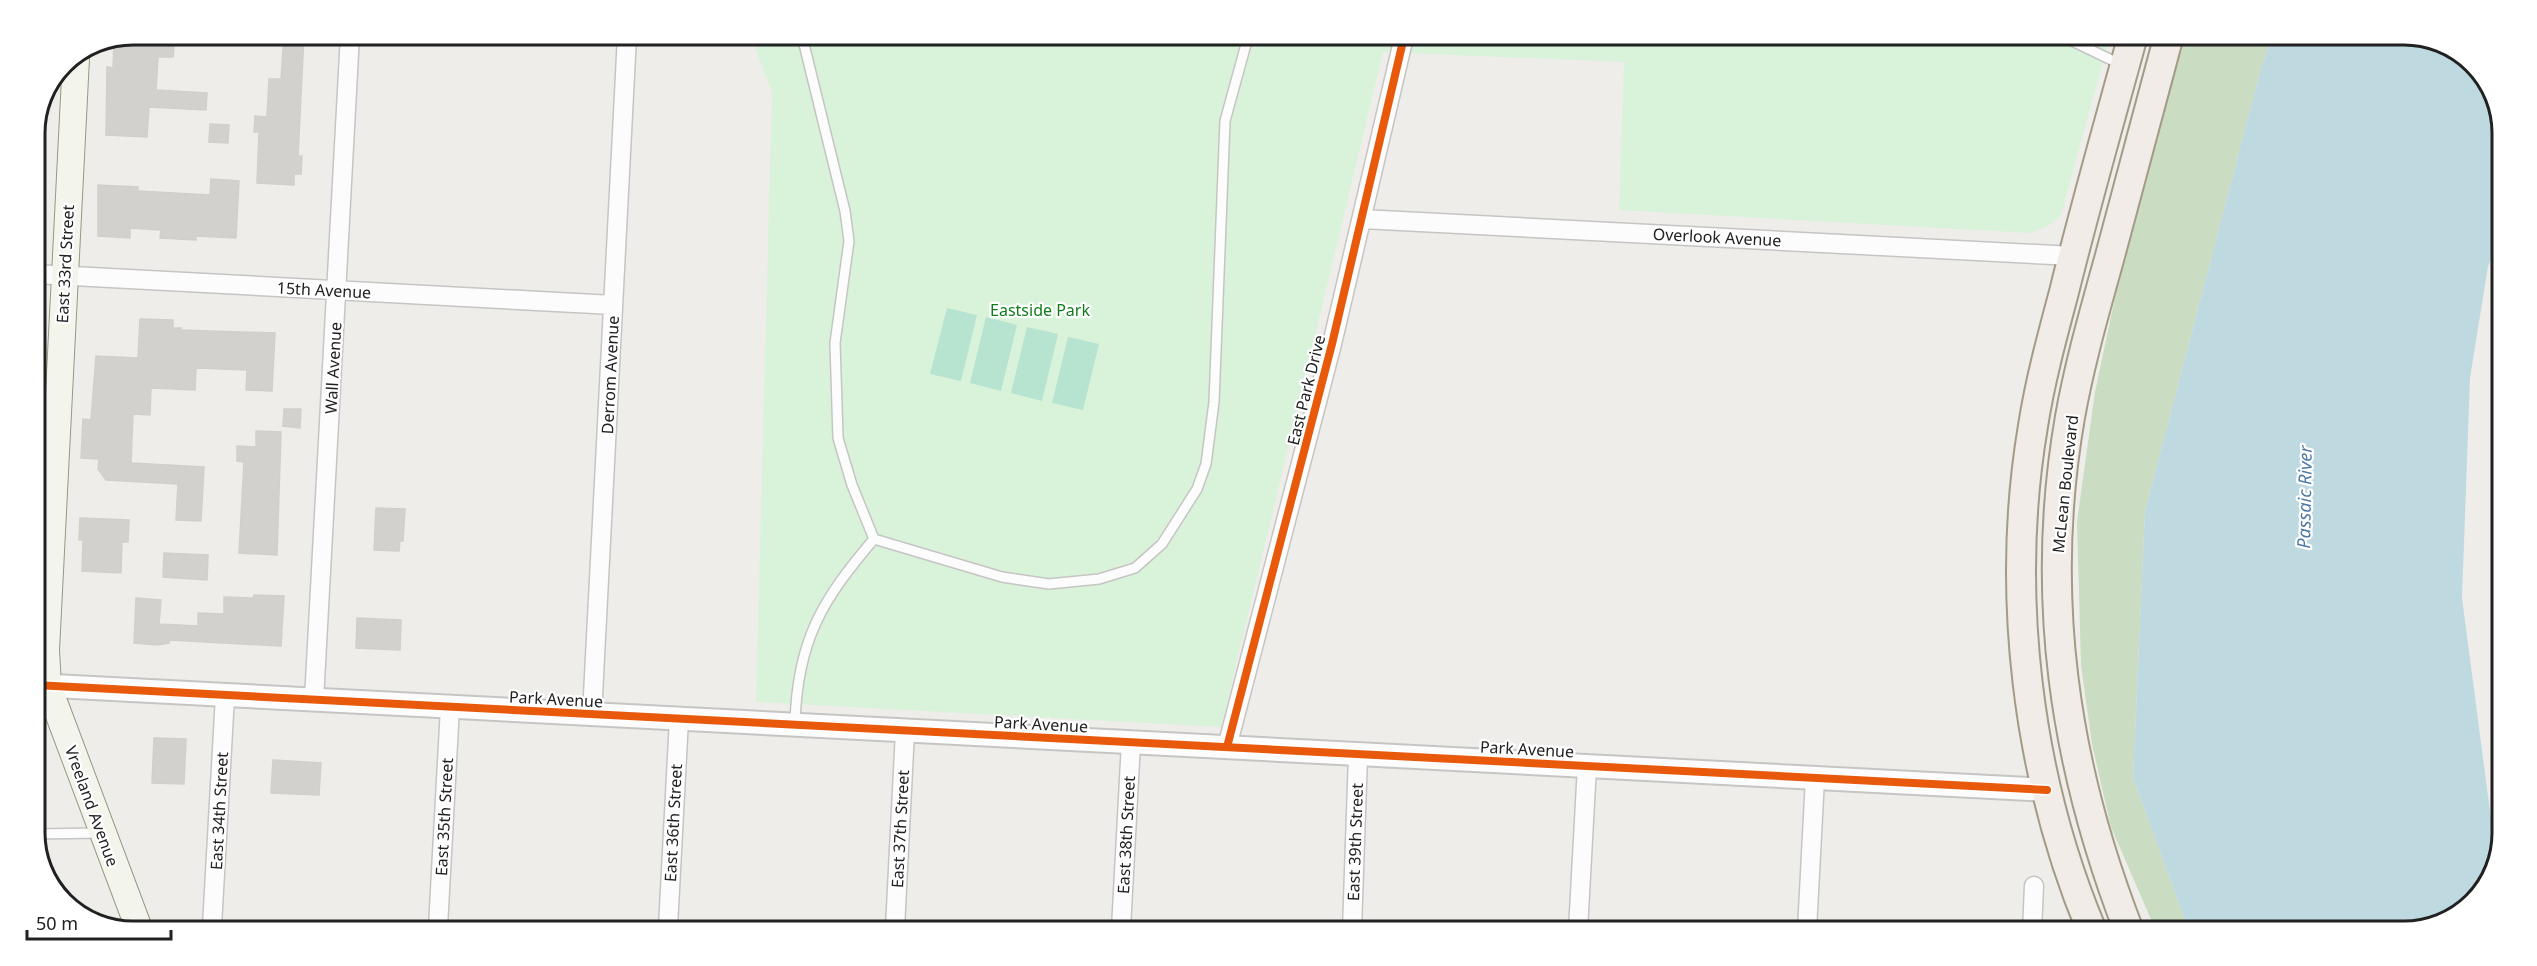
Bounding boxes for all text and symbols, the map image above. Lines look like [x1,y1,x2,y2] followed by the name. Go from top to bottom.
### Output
[51,204,79,324] street label: East 33rd Street
[1652,223,1782,251] street label: Overlook Avenue
[276,277,372,303] street label: 15th Avenue
[990,299,1090,321] park label: Eastside Park
[596,315,624,435] street label: Derrom Avenue
[320,321,346,415] street label: Wall Avenue
[1282,333,1330,447] street label: East Park Drive
[2047,414,2083,554] street label: McLean Boulevard
[2291,444,2317,549] water label: Passaic River
[508,686,604,712] street label: Park Avenue
[993,711,1089,737] street label: Park Avenue
[1479,736,1575,762] street label: Park Avenue
[60,743,124,869] street label: Vreeland Avenue
[205,751,233,871] street label: East 34th Street
[430,757,458,877] street label: East 35th Street
[659,763,687,883] street label: East 36th Street
[886,769,914,889] street label: East 37th Street
[1112,775,1140,895] street label: East 38th Street
[1342,782,1368,901] street label: East 39th Street
[27,903,171,941] scale bar
[36,911,78,935] text: 50 m

